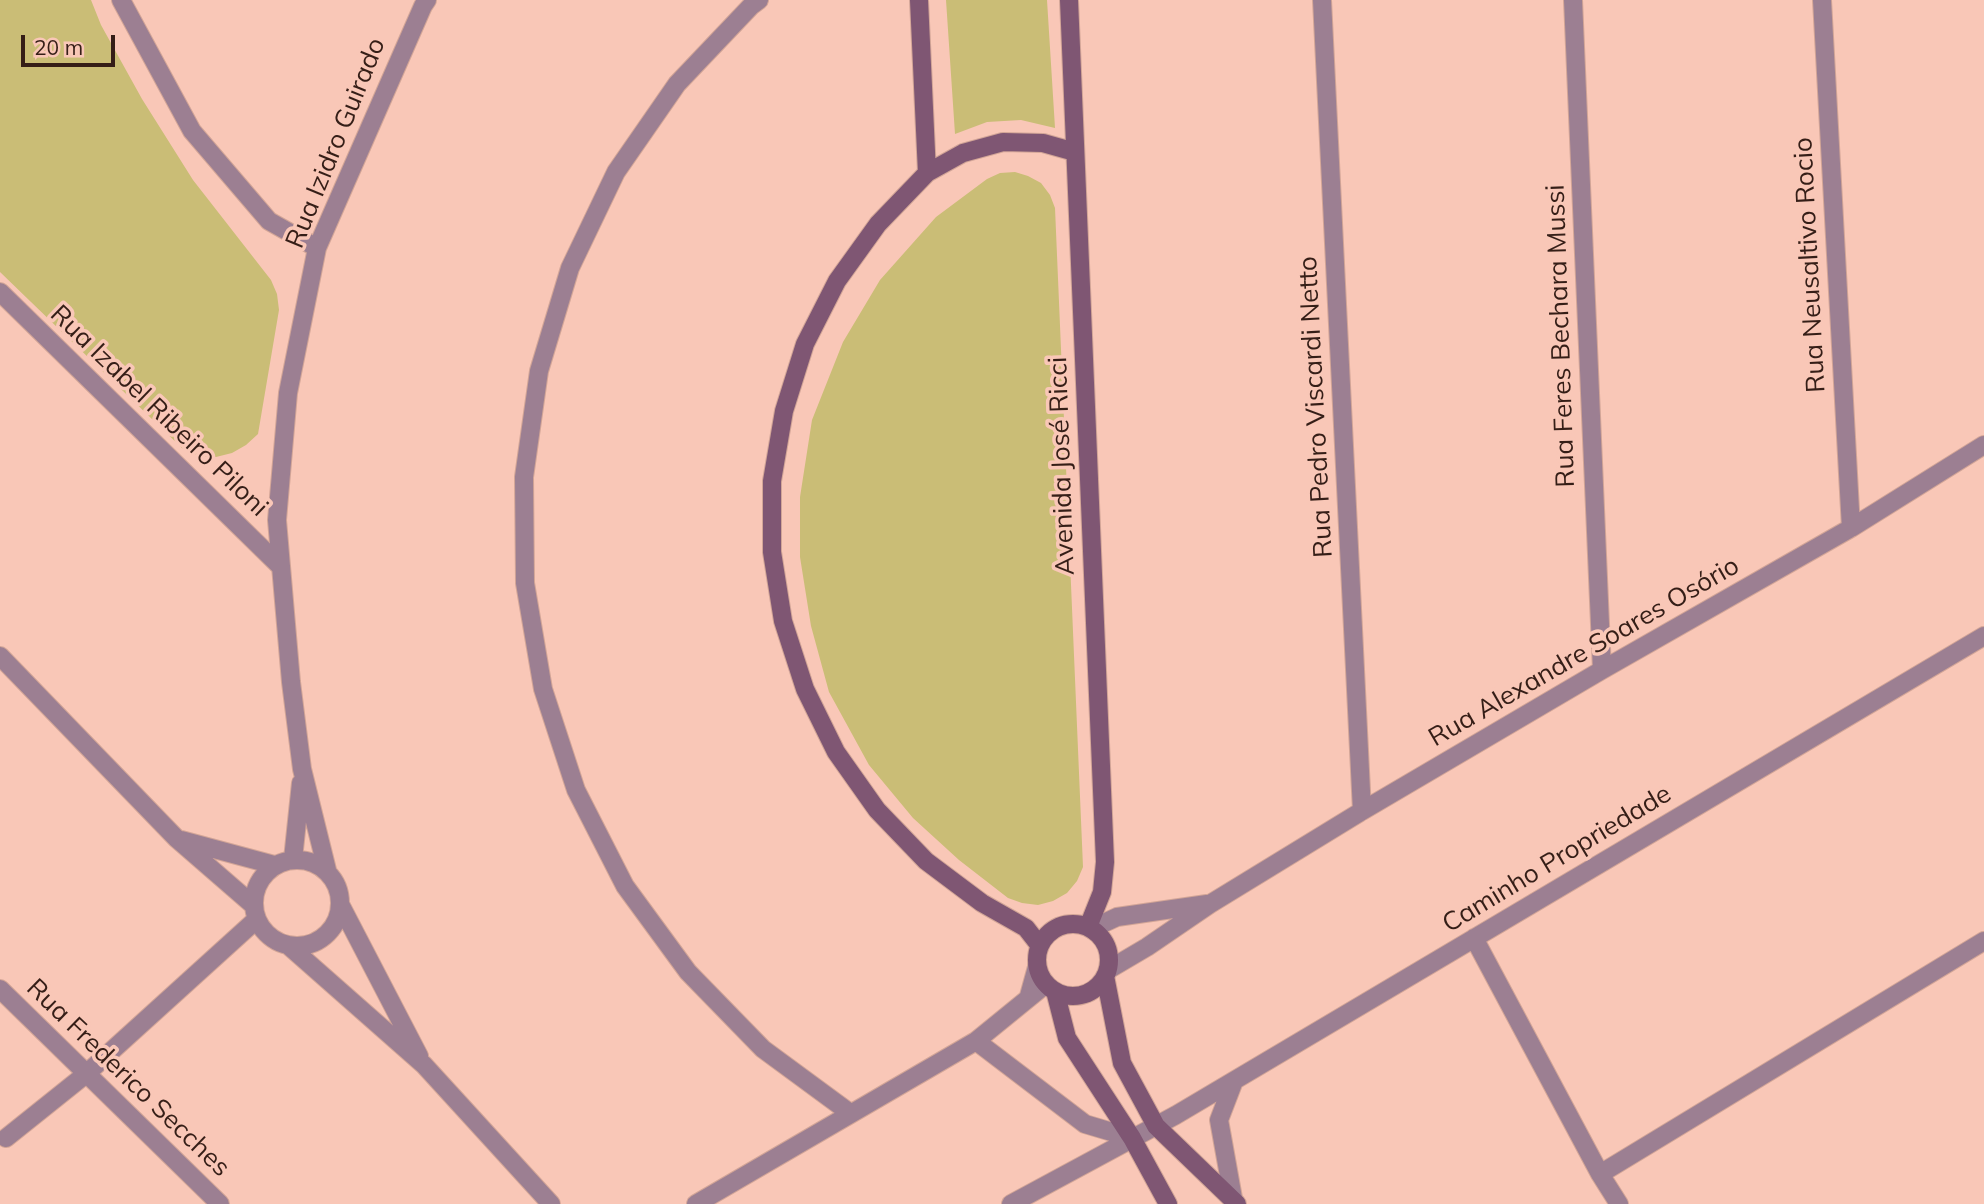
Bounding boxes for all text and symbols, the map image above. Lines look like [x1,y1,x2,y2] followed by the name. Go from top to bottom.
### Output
[24,21,119,65] scale bar
[280,33,392,253] street label: Rua Izidro Guirado
[34,34,83,60] text: 20 m
[1788,137,1832,393] street label: Rua Neusaltivo Rocio
[1540,184,1582,488] street label: Rua Feres Bechara Mussi
[1293,255,1339,559] street label: Rua Pedro Viscardi Netto
[44,299,274,523] street label: Rua Izabel Ribeiro Piloni
[1043,356,1081,576] street label: Avenida José Ricci
[1423,550,1745,754] street label: Rua Alexandre Soares Osório
[1437,778,1677,940] street label: Caminho Propriedade
[20,973,236,1183] street label: Rua Frederico Secches

